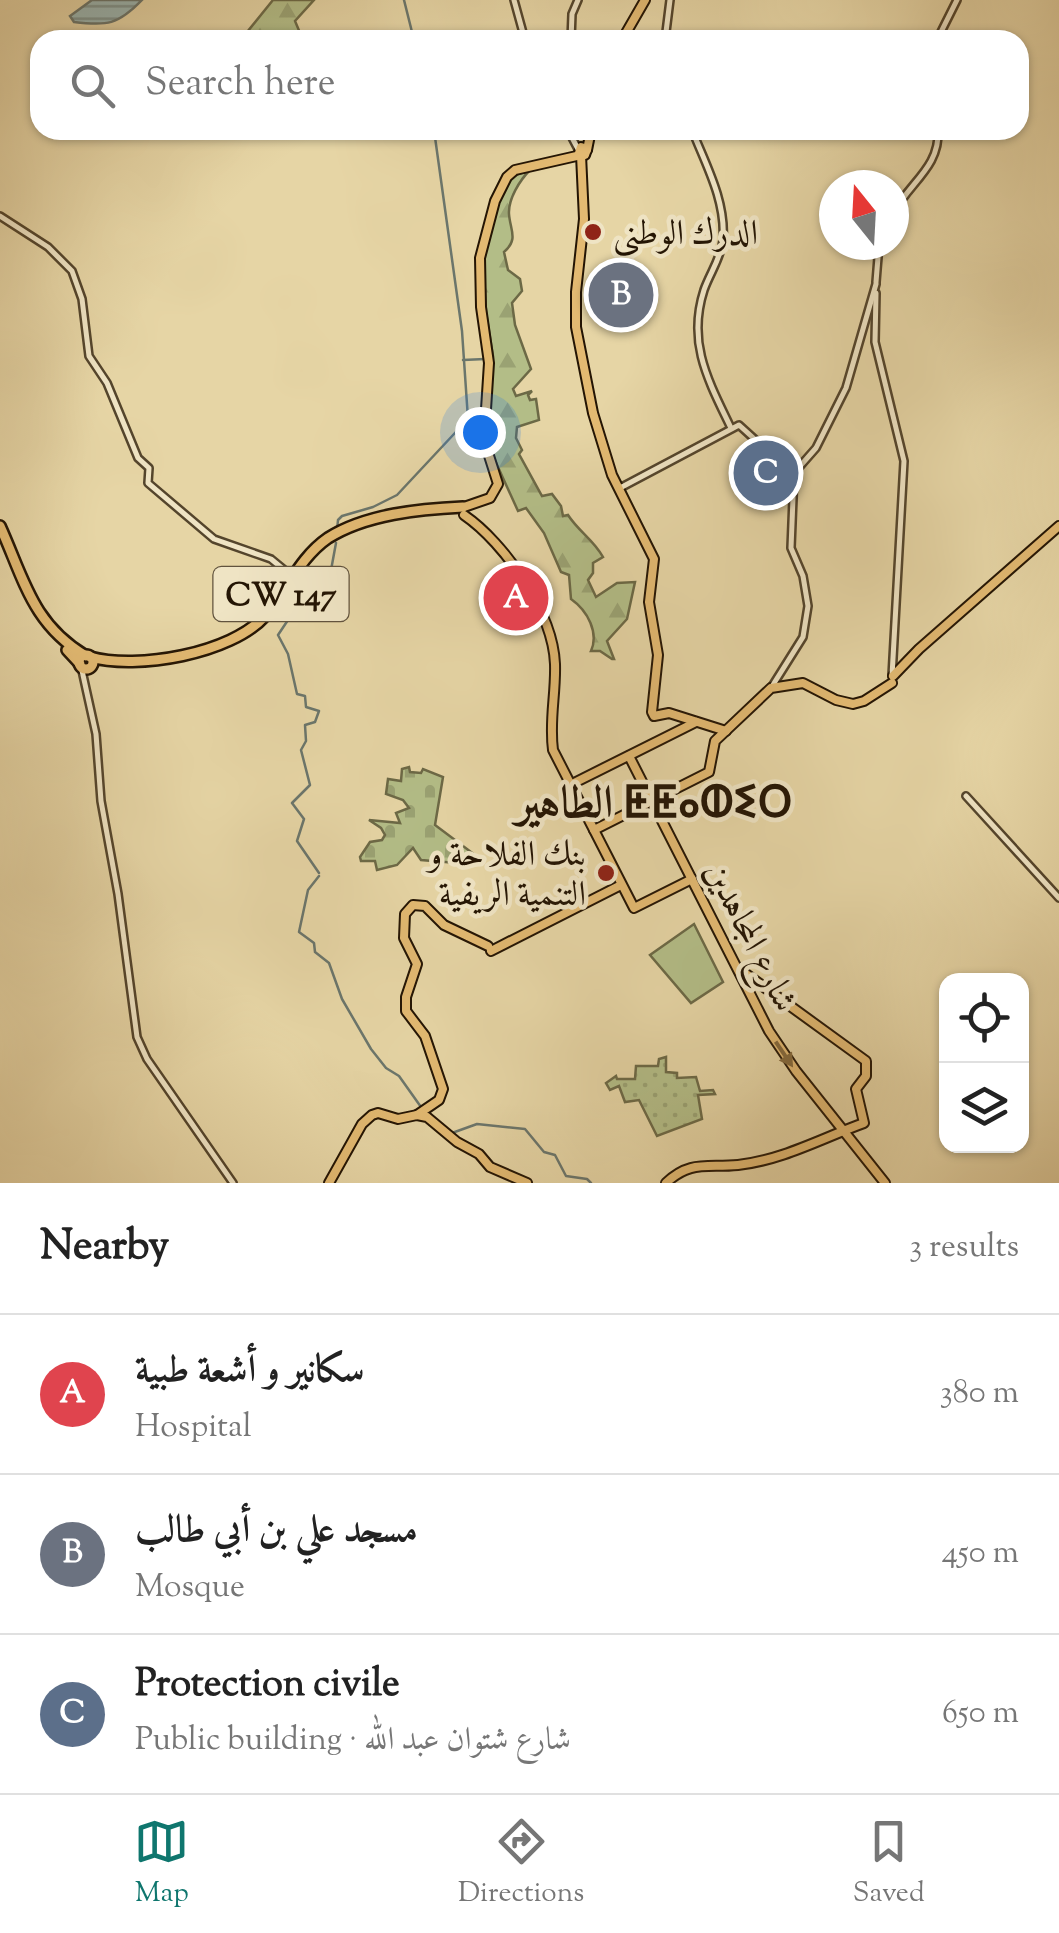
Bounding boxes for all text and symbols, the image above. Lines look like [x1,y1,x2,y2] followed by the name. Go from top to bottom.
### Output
[30,30,1029,140] search box
[65,58,120,113] icon: search
[145,58,336,112] text: Search here
[819,170,909,260] north arrow
[613,210,758,265] place label: الدرك الوطني
[582,221,604,243] marker: الدرك الوطني
[588,258,654,332] pin: B
[455,407,506,458] your location
[734,436,798,510] pin: C
[484,560,548,636] pin: A
[214,567,348,621] road number: CW 147
[510,774,793,839] district label: الطاهير ⵟⵟⴰⵀⵉⵔ
[425,831,586,922] place label: بنك الفلاحة و التنمية الريفية
[689,853,809,1022] street label: شارع المجاهدين
[595,862,617,884] marker: بنك الفلاحة و التنمية الريفية
[939,973,1029,1153] map controls
[939,973,1029,1063] button: locate
[775,1040,793,1067] one-way arrow
[939,1063,1029,1153] button: layers
[40,1218,169,1278] text: Nearby
[909,1225,1019,1271] text: 3 results
[135,1345,365,1399] text: سكانير و أشعة طبية
[60,1371,85,1417] text: A
[940,1371,1019,1417] text: 380 m
[135,1405,252,1451] text: Hospital
[135,1505,418,1559] text: مسجد علي بن أبي طالب
[62,1531,83,1577] text: B
[942,1531,1019,1577] text: 450 m
[135,1565,245,1611] text: Mosque
[135,1659,400,1713] text: Protection civile
[60,1691,85,1737] text: C
[942,1691,1019,1737] text: 650 m
[135,1718,571,1764] text: Public building · شارع شتوان عبد الله
[134,1814,189,1914] tab: Map
[458,1814,584,1914] tab: Directions
[853,1814,925,1914] tab: Saved

